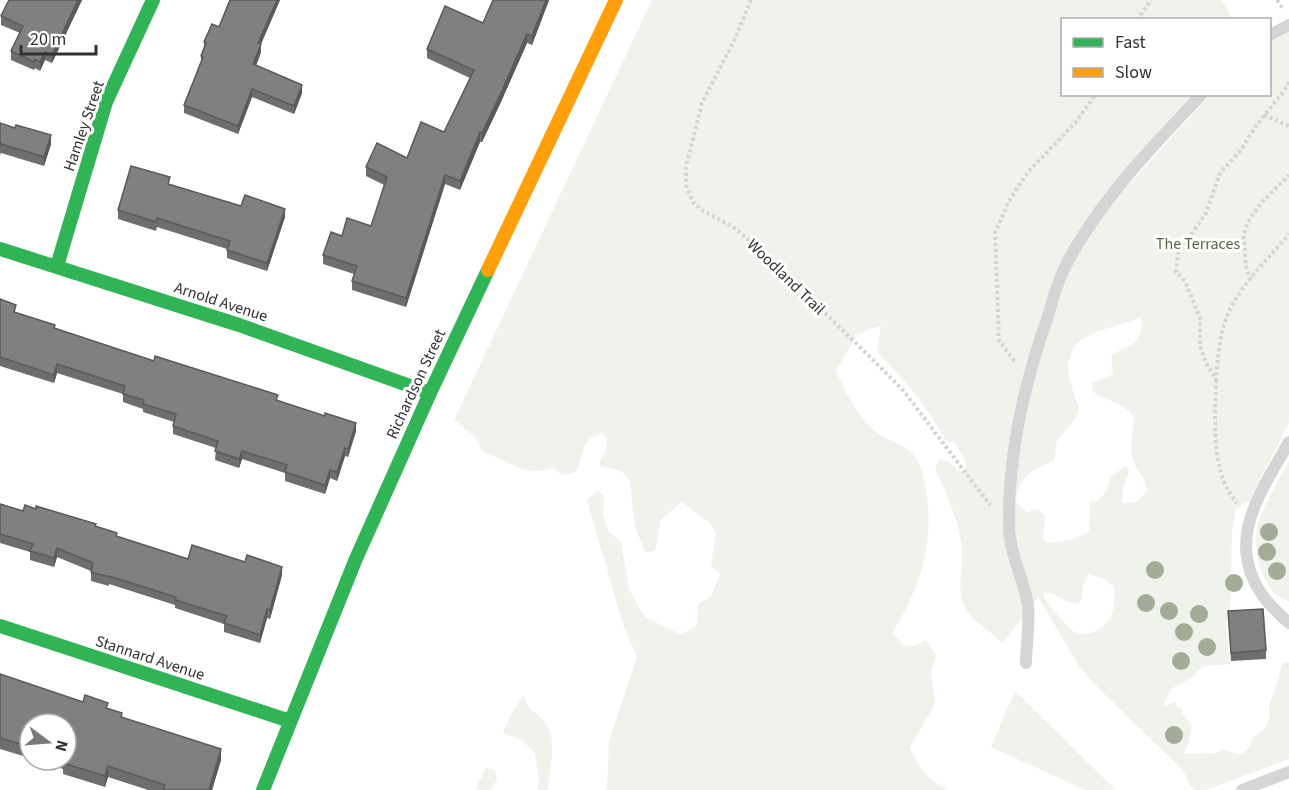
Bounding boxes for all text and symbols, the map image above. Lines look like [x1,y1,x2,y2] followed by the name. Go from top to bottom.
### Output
[21,18,96,56] scale bar
[1061,18,1271,96] legend
[30,27,66,52] text: 20 m
[1115,30,1146,55] text: Fast
[1115,60,1152,85] text: Slow
[58,77,110,174] street label: Hamley Street
[1156,233,1240,255] park label: The Terraces
[742,234,830,320] street label: Woodland Trail
[171,277,271,327] street label: Arnold Avenue
[381,325,451,442] street label: Richardson Street
[93,630,207,686] street label: Stannard Avenue
[18,712,78,772] north arrow
[49,738,73,754] text: N

